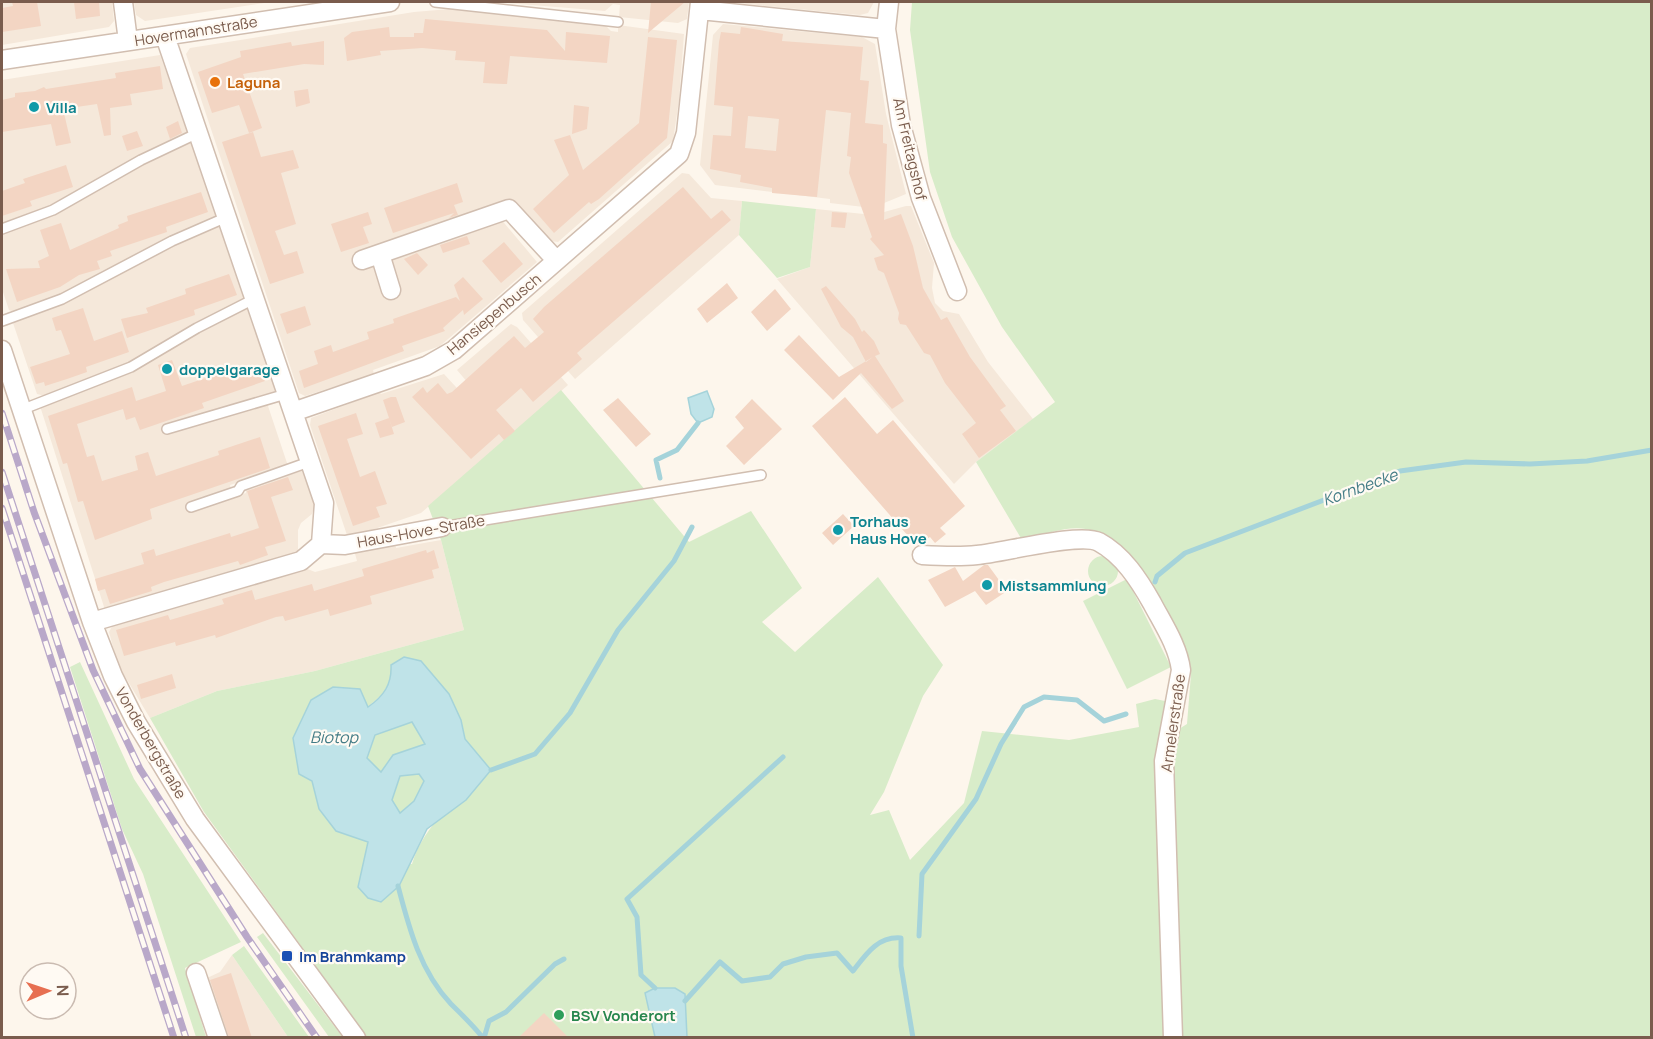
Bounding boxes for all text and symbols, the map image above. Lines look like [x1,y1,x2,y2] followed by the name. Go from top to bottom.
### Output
[133,11,259,51] street label: Hovermannstraße
[227,72,280,93] place label: Laguna
[208,75,222,89] marker: Laguna
[888,96,932,203] street label: Am Freitagshof
[46,97,77,118] place label: Villa
[27,100,41,114] marker: Villa
[443,268,545,360] street label: Hansiepenbusch
[179,359,280,380] place label: doppelgarage
[160,362,174,376] marker: doppelgarage
[1319,463,1402,511] water label: Kornbecke
[355,509,487,553] street label: Haus-Hove-Straße
[850,511,927,549] place label: Torhaus Haus Hove
[831,523,845,537] marker: Torhaus Haus Hove
[999,575,1107,596] place label: Mistsammlung
[980,578,994,592] marker: Mistsammlung
[1156,672,1190,773] street label: Armelerstraße
[110,683,192,803] street label: Vonderbergstraße
[310,726,360,748] water label: Biotop
[299,946,406,967] place label: Im Brahmkamp
[280,949,294,963] marker: Im Brahmkamp
[18,961,78,1021] north arrow
[52,984,74,997] text: N
[571,1005,676,1026] place label: BSV Vonderort
[552,1008,566,1022] marker: BSV Vonderort

